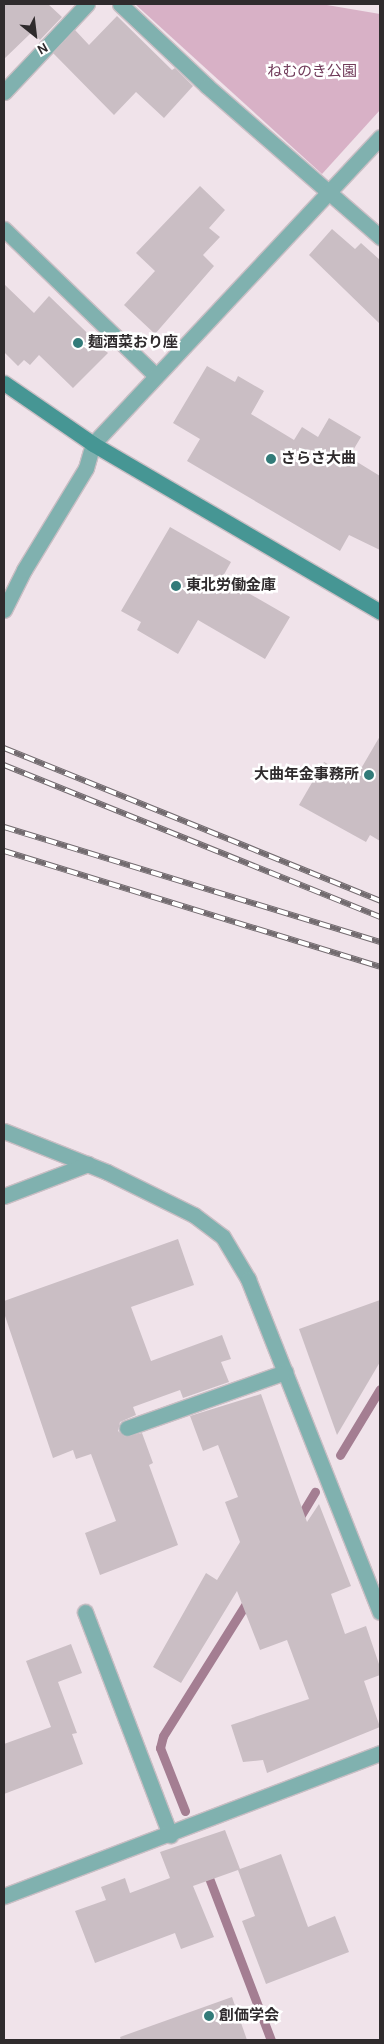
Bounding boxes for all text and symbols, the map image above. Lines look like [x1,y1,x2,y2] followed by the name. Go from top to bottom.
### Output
[10,10,60,60] north arrow
[34,39,51,58] text: N
[267,63,357,81] park label: ねむのき公園
[88,334,178,352] place label: 麺酒菜おり座
[72,337,84,349] marker: 麺酒菜おり座
[281,450,356,468] place label: さらさ大曲
[265,453,277,465] marker: さらさ大曲
[186,577,276,595] place label: 東北労働金庫
[170,580,182,592] marker: 東北労働金庫
[254,766,359,784] place label: 大曲年金事務所
[363,769,375,781] marker: 大曲年金事務所
[219,2007,279,2025] place label: 創価学会
[203,2010,215,2022] marker: 創価学会

